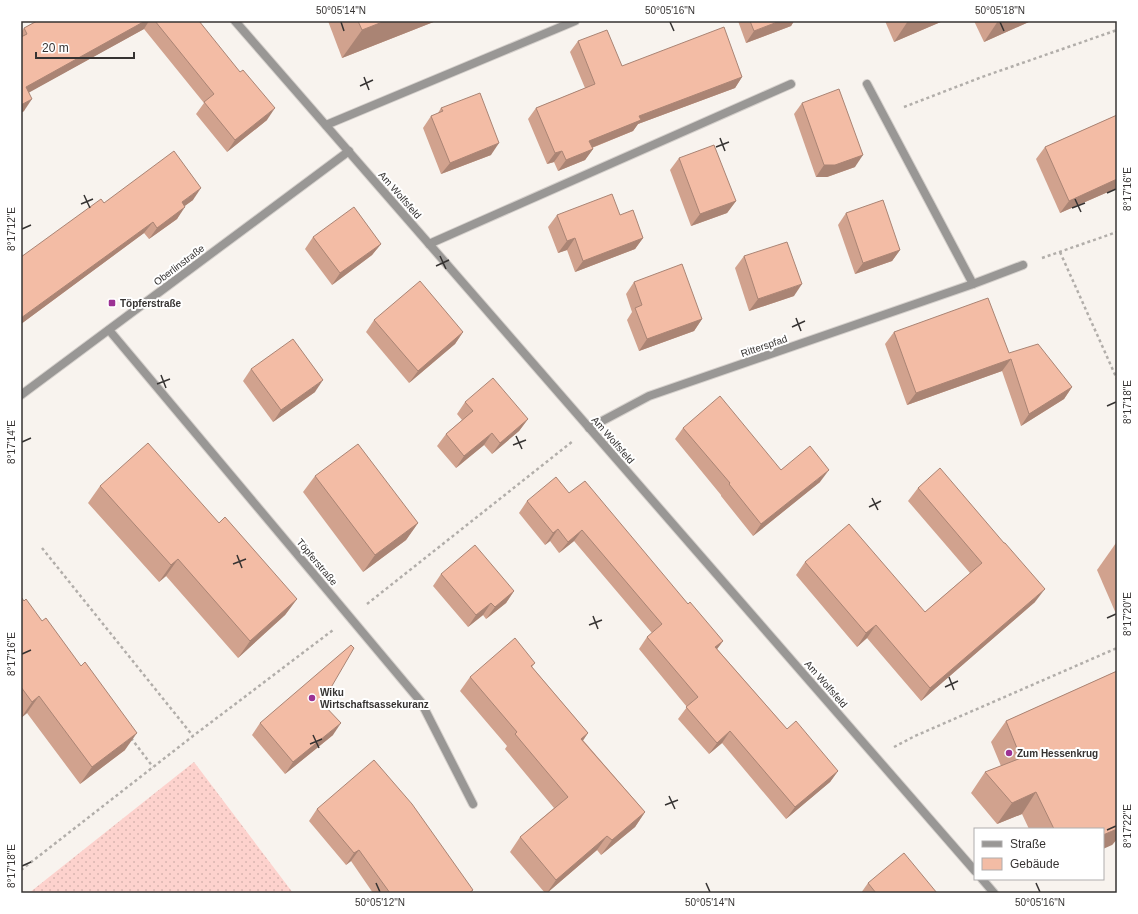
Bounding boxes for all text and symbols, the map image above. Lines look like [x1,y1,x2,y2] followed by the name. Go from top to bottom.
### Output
[316,5,366,16] text: 50°05'14"N
[645,5,695,16] text: 50°05'16"N
[975,5,1025,16] text: 50°05'18"N
[36,34,134,60] scale bar
[42,41,69,55] text: 20 m
[1122,167,1133,211] text: 8°17'16"E
[377,169,423,221] street label: Am Wolfsfeld
[6,207,17,251] text: 8°17'12"E
[152,242,207,288] street label: Oberlinstraße
[107,298,117,308] marker: Töpferstraße
[120,298,182,309] place label: Töpferstraße
[739,333,789,359] street label: Ritterspfad
[1122,380,1133,424] text: 8°17'18"E
[590,414,636,466] street label: Am Wolfsfeld
[6,420,17,464] text: 8°17'14"E
[294,537,340,588] street label: Töpferstraße
[1122,592,1133,636] text: 8°17'20"E
[6,632,17,676] text: 8°17'16"E
[803,658,849,710] street label: Am Wolfsfeld
[320,687,429,710] place label: Wiku Wirtschaftsassekuranz
[307,693,317,703] marker: Wiku Wirtschaftsassekuranz
[1004,748,1014,758] marker: Zum Hessenkrug
[1017,748,1098,759] place label: Zum Hessenkrug
[1122,804,1133,848] text: 8°17'22"E
[974,828,1104,880] legend
[1010,837,1046,851] text: Straße
[6,844,17,888] text: 8°17'18"E
[1010,857,1060,871] text: Gebäude
[355,897,405,908] text: 50°05'12"N
[685,897,735,908] text: 50°05'14"N
[1015,897,1065,908] text: 50°05'16"N

